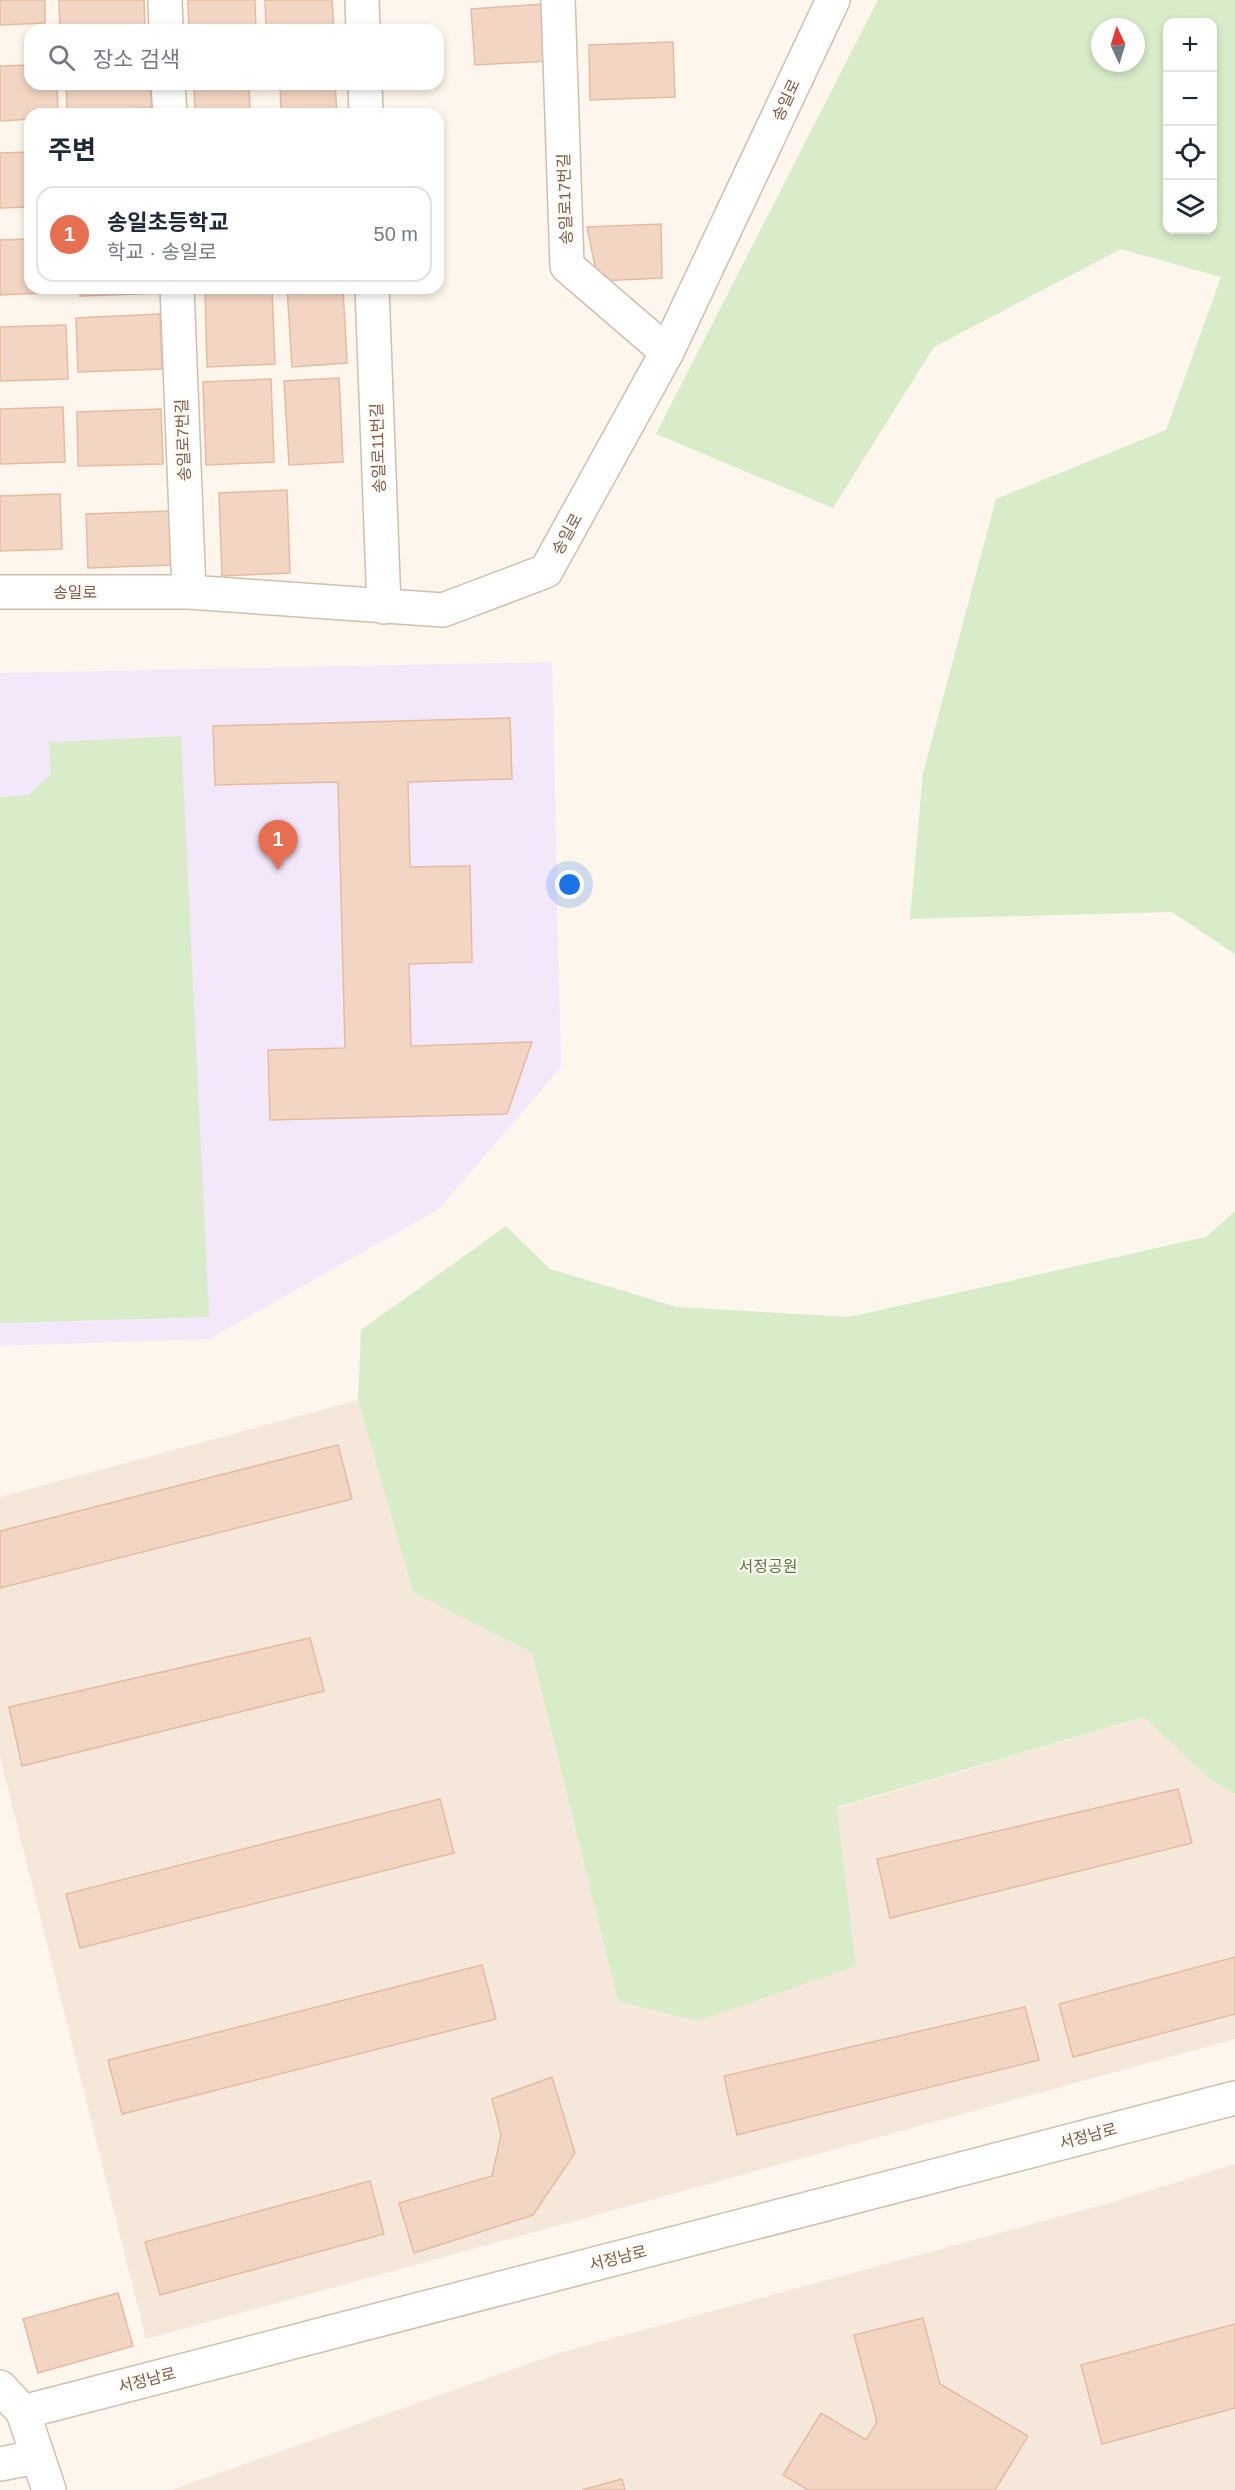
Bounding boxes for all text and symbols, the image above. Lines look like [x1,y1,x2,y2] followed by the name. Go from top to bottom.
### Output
[1091,18,1145,72] north arrow
[1163,18,1217,234] map controls
[1163,18,1217,72] button: +
[24,24,444,90] search box
[45,41,78,74] icon: search
[93,47,180,72] text: 장소 검색
[1163,72,1217,126] button: −
[769,76,803,124] street label: 송일로
[1163,126,1217,180] button: locate
[48,135,96,165] text: 주변
[555,153,575,245] street label: 송일로17번길
[1163,180,1217,234] button: layers
[107,210,228,235] text: 송일초등학교
[64,223,75,245] text: 1
[374,223,418,245] text: 50 m
[107,241,217,263] text: 학교 · 송일로
[173,398,193,482] street label: 송일로7번길
[368,403,388,493] street label: 송일로11번길
[549,510,585,557] street label: 송일로
[53,584,97,601] street label: 송일로
[258,820,298,870] pin: 1
[555,870,584,899] your location
[739,1558,797,1575] park label: 서정공원
[1057,2120,1119,2152] street label: 서정남로
[587,2243,649,2273] street label: 서정남로
[116,2365,178,2395] street label: 서정남로

